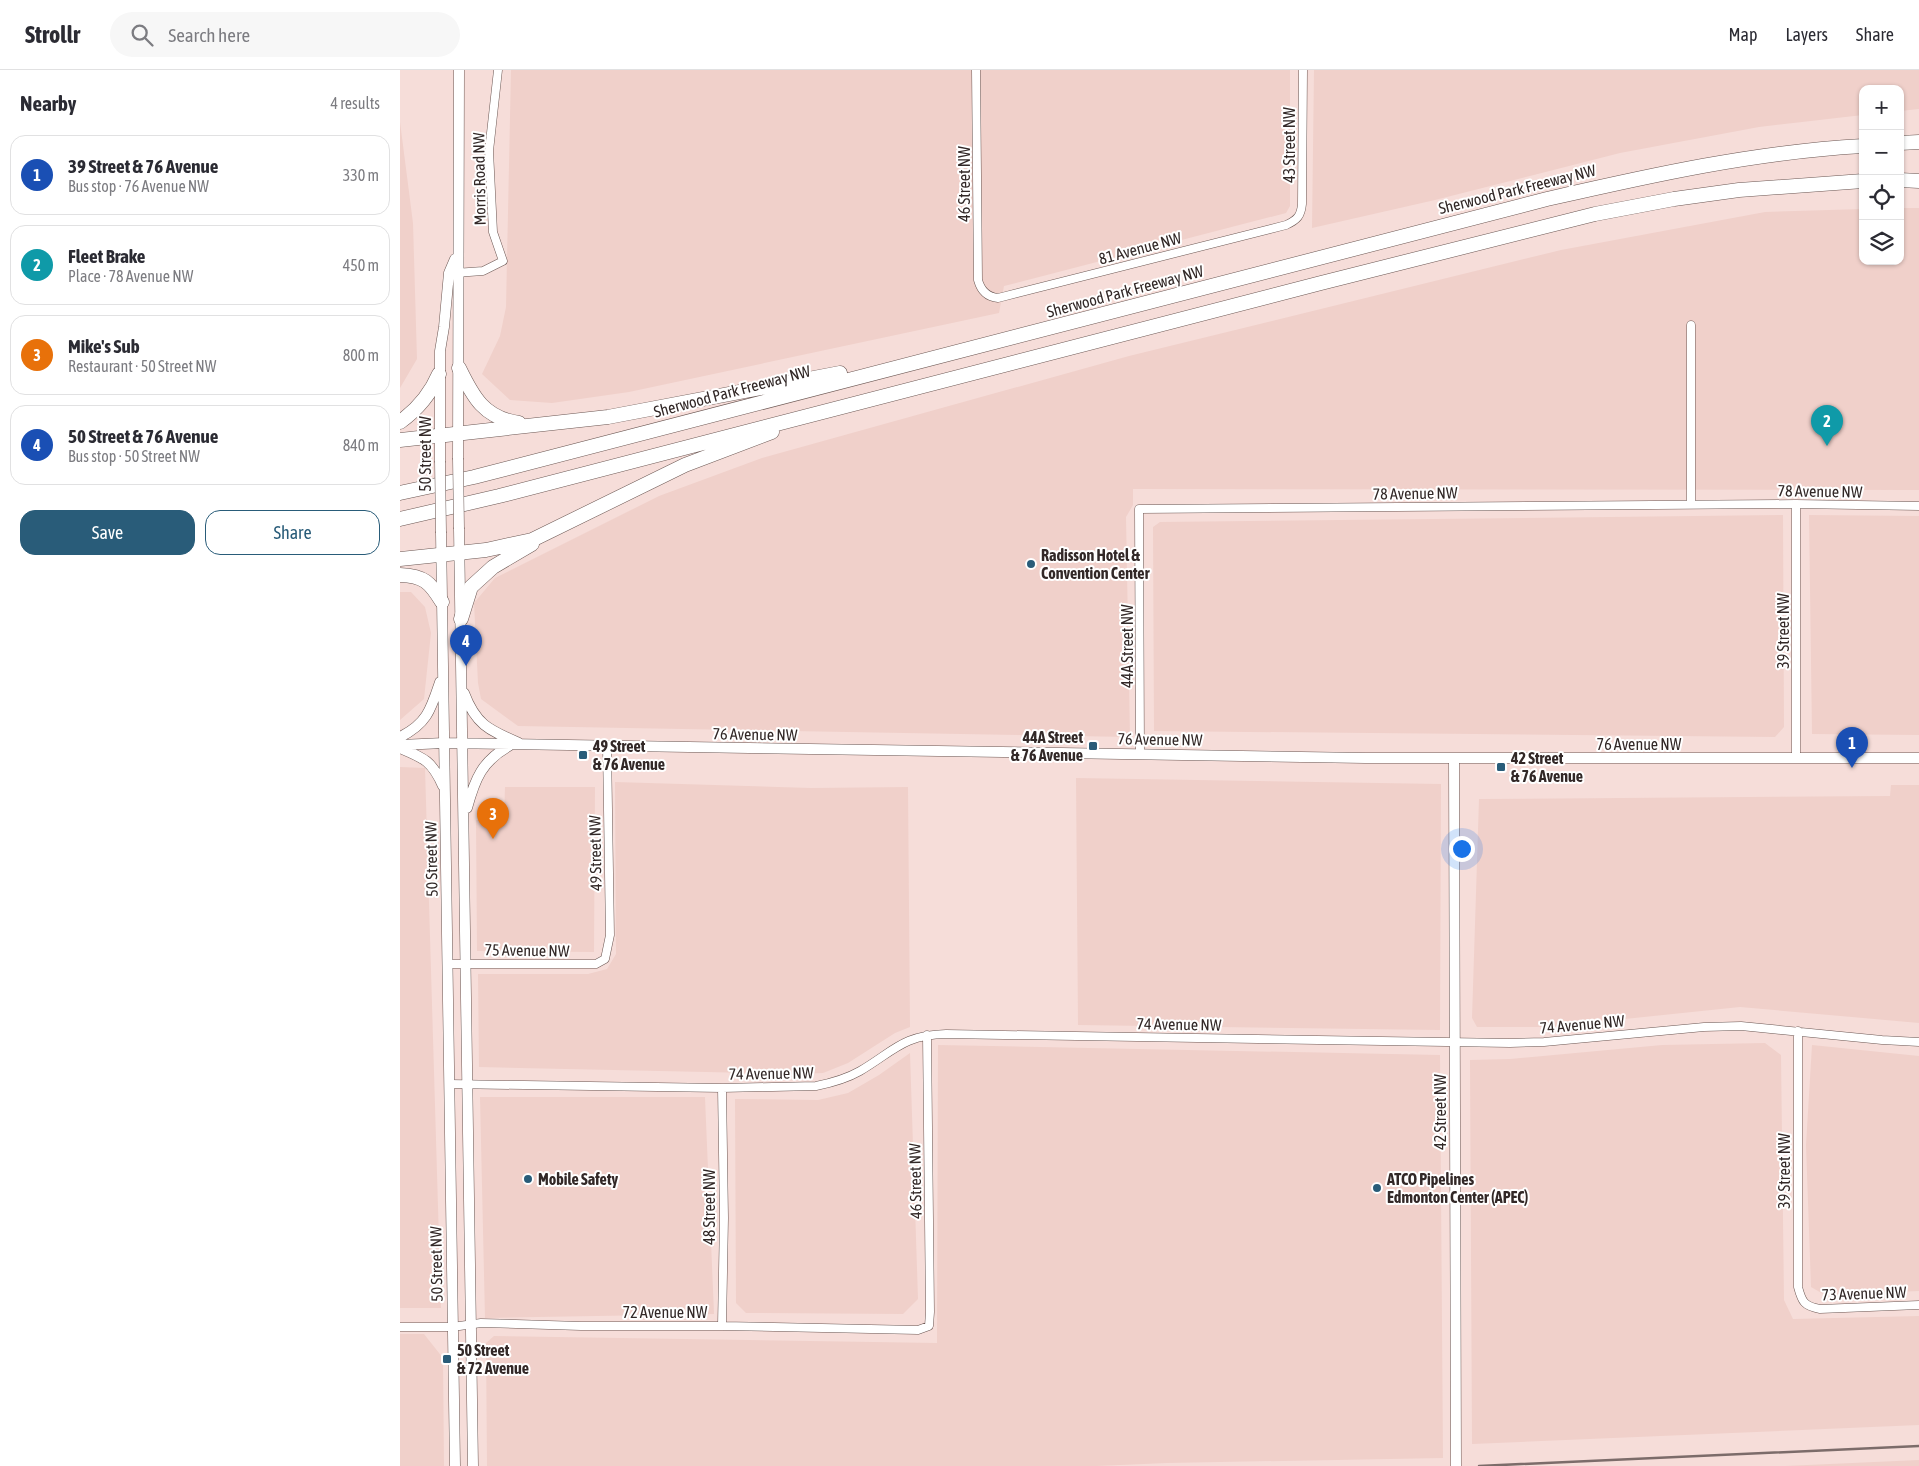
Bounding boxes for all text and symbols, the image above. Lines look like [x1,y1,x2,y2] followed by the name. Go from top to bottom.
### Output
[110,12,460,57] search box
[25,21,80,48] text: Strollr
[128,21,156,49] icon: search
[168,24,250,46] text: Search here
[1728,24,1757,45] text: Map
[1785,24,1828,45] text: Layers
[1856,24,1894,45] text: Share
[1859,85,1904,265] map controls
[1859,85,1904,130] button: +
[20,91,76,115] text: Nearby
[330,94,380,112] text: 4 results
[1280,107,1298,183] street label: 43 Street NW
[1859,130,1904,175] button: −
[469,132,489,226] street label: Morris Road NW
[955,146,973,222] street label: 46 Street NW
[68,155,218,177] text: 39 Street & 76 Avenue
[1437,161,1598,218] street label: Sherwood Park Freeway NW
[33,166,41,184] text: 1
[343,166,379,184] text: 330 m
[1859,175,1904,220] button: locate
[68,177,209,195] text: Bus stop · 76 Avenue NW
[1859,220,1904,265] button: layers
[1097,228,1184,268] street label: 81 Avenue NW
[68,245,145,267] text: Fleet Brake
[33,256,41,274] text: 2
[343,256,379,274] text: 450 m
[1045,261,1206,322] street label: Sherwood Park Freeway NW
[68,267,193,285] text: Place · 78 Avenue NW
[68,335,140,357] text: Mike's Sub
[33,346,41,364] text: 3
[343,346,379,364] text: 800 m
[68,357,216,375] text: Restaurant · 50 Street NW
[652,361,813,422] street label: Sherwood Park Freeway NW
[1811,405,1843,446] pin: 2
[416,416,434,492] street label: 50 Street NW
[68,425,218,447] text: 50 Street & 76 Avenue
[33,436,41,454] text: 4
[343,436,379,454] text: 840 m
[68,447,200,465] text: Bus stop · 50 Street NW
[1777,481,1863,501] street label: 78 Avenue NW
[1372,483,1458,503] street label: 78 Avenue NW
[20,510,195,555] button: Save
[205,510,380,555] button: Share
[1041,546,1150,582] place label: Radisson Hotel & Convention Center
[1025,558,1037,570] marker: Radisson Hotel & Convention Center
[1774,593,1792,669] street label: 39 Street NW
[1118,604,1136,688] street label: 44A Street NW
[450,625,482,666] pin: 4
[712,724,798,744] street label: 76 Avenue NW
[1836,727,1868,768] pin: 1
[1011,728,1083,764] place label: 44A Street & 76 Avenue
[1117,729,1203,749] street label: 76 Avenue NW
[1597,735,1682,753] street label: 76 Avenue NW
[592,737,665,773] place label: 49 Street & 76 Avenue
[1087,740,1099,752] marker: 44A Street & 76 Avenue
[577,749,589,761] marker: 49 Street & 76 Avenue
[1510,749,1583,785] place label: 42 Street & 76 Avenue
[1495,761,1507,773] marker: 42 Street & 76 Avenue
[477,798,509,839] pin: 3
[585,815,605,891] street label: 49 Street NW
[421,821,441,897] street label: 50 Street NW
[1449,836,1475,862] your location
[484,940,570,960] street label: 75 Avenue NW
[1539,1011,1625,1037] street label: 74 Avenue NW
[1136,1014,1222,1034] street label: 74 Avenue NW
[728,1063,814,1083] street label: 74 Avenue NW
[1431,1074,1449,1150] street label: 42 Street NW
[1775,1133,1793,1209] street label: 39 Street NW
[905,1143,925,1219] street label: 46 Street NW
[700,1169,718,1245] street label: 48 Street NW
[538,1170,618,1188] place label: Mobile Safety
[1386,1170,1529,1206] place label: ATCO Pipelines Edmonton Center (APEC)
[522,1173,534,1185] marker: Mobile Safety
[1371,1182,1383,1194] marker: ATCO Pipelines Edmonton Center (APEC)
[426,1226,446,1302] street label: 50 Street NW
[1821,1283,1907,1303] street label: 73 Avenue NW
[623,1303,708,1321] street label: 72 Avenue NW
[457,1341,529,1377] place label: 50 Street & 72 Avenue
[441,1353,453,1365] marker: 50 Street & 72 Avenue

